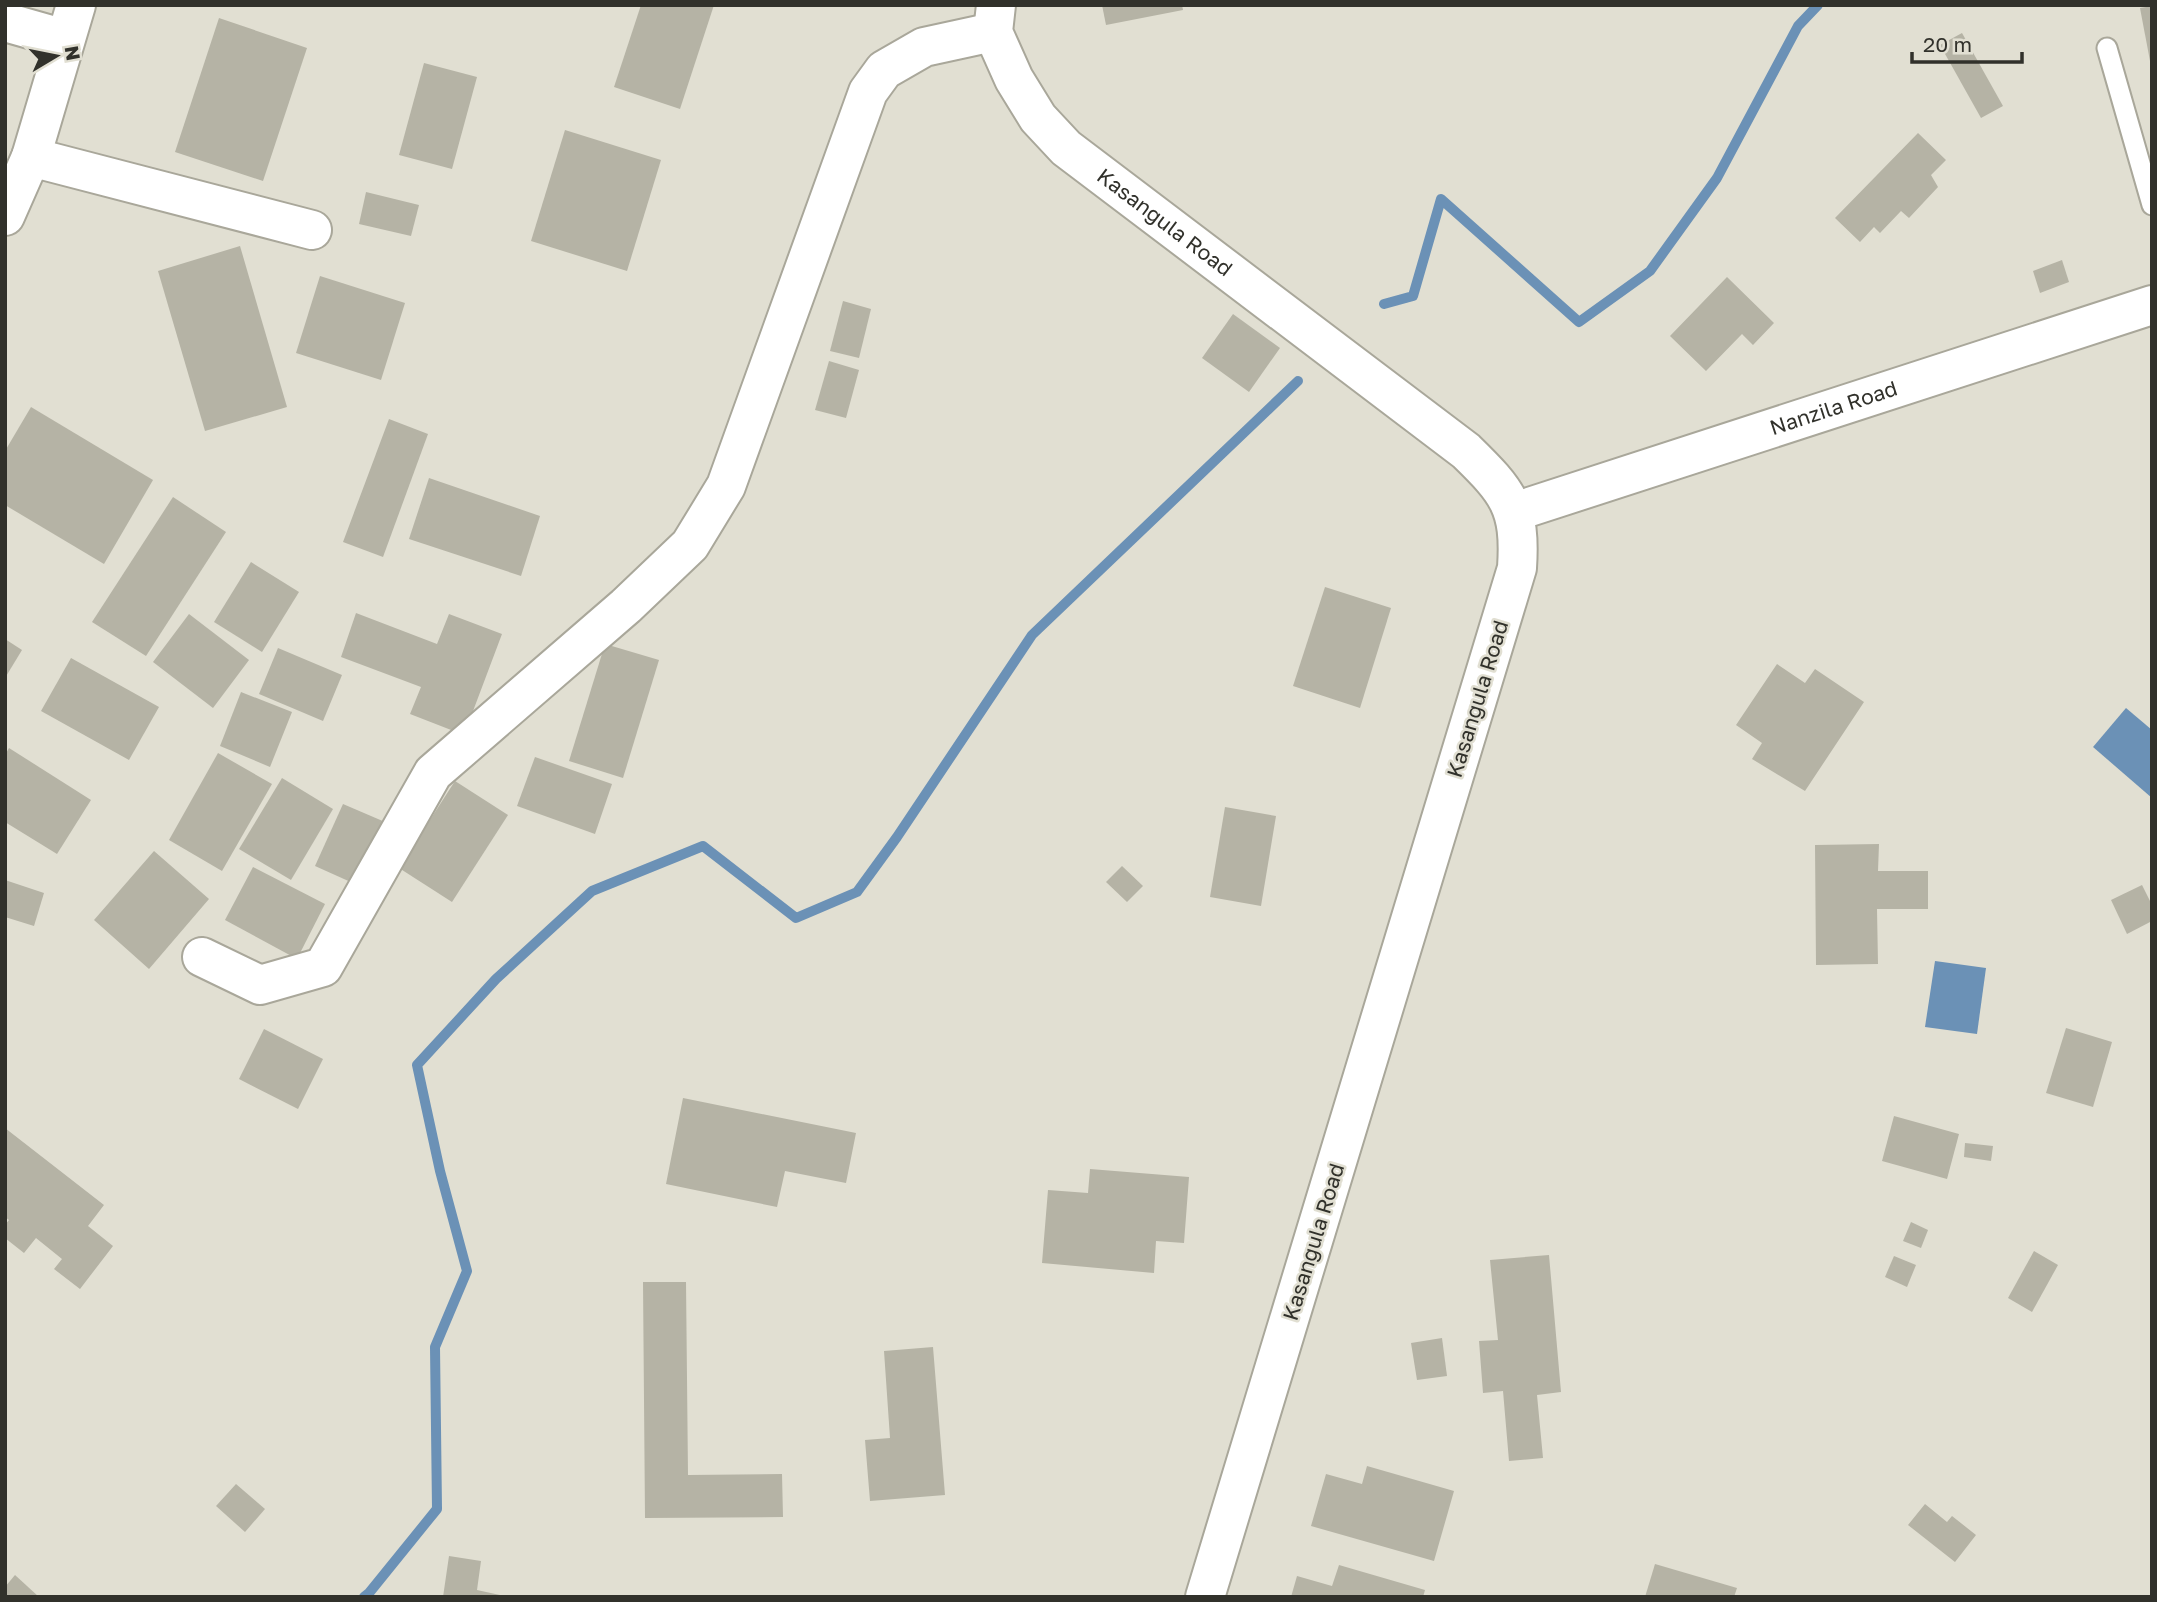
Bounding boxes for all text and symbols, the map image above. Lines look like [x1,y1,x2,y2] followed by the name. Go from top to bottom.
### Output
[21,21,91,91] north arrow
[1912,21,2022,65] scale bar
[1923,31,1972,57] text: 20 m
[61,44,86,62] text: N
[1092,162,1238,281] street label: Kasangula Road
[1766,375,1900,440] street label: Nanzila Road
[1441,617,1513,780] street label: Kasangula Road
[1277,1160,1349,1323] street label: Kasangula Road

